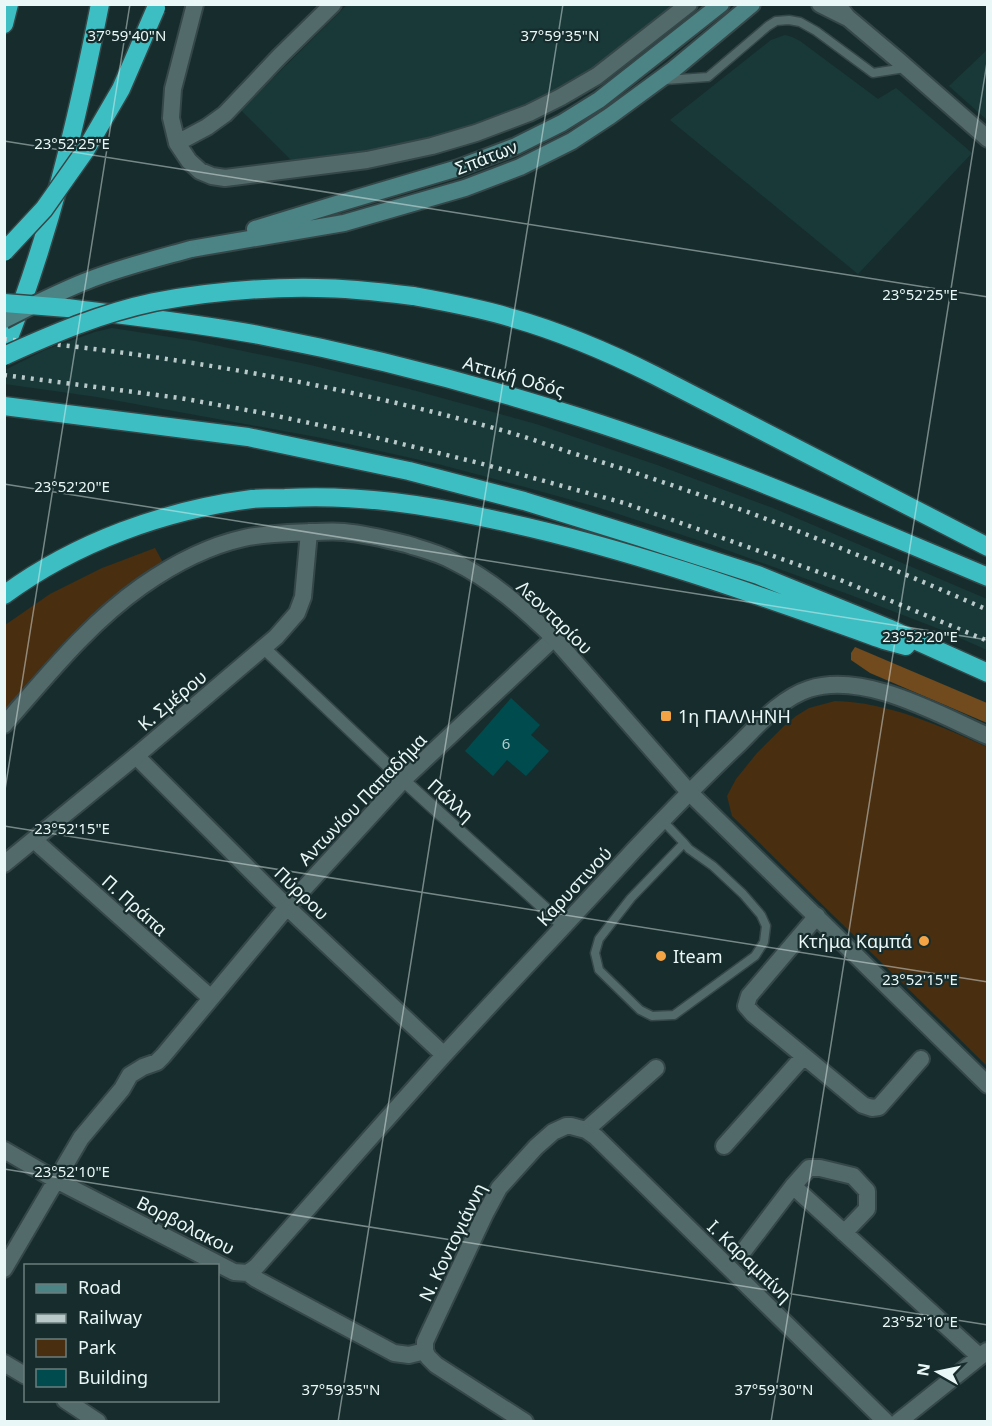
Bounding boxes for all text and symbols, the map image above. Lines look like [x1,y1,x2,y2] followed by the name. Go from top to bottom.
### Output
[88,25,166,45] text: 37°59'40"N
[521,25,599,45] text: 37°59'35"N
[34,133,110,153] text: 23°52'25"E
[452,134,520,180] street label: Σπάτων
[882,284,958,304] text: 23°52'25"E
[460,350,568,402] street label: Αττική Οδός
[34,476,110,496] text: 23°52'20"E
[512,575,598,659] street label: Λεονταρίου
[882,626,958,646] text: 23°52'20"E
[133,664,211,736] street label: Κ. Σμέρου
[678,704,791,728] place label: 1η ΠΑΛΛΗΝΗ
[659,709,673,723] marker: 1η ΠΑΛΛΗΝΗ
[293,728,431,870] street label: Αντωνίου Παπαδήμα
[502,733,510,753] house number: 6
[423,773,479,827] street label: Πάλλη
[34,818,110,838] text: 23°52'15"E
[531,841,617,931] street label: Καρυστινού
[269,861,335,925] street label: Πύρρου
[97,869,173,941] street label: Π. Πράπα
[798,929,912,953] place label: Kτήμα Καμπά
[917,934,931,948] marker: Kτήμα Καμπά
[673,944,723,968] place label: Iteam
[654,949,668,963] marker: Iteam
[882,969,958,989] text: 23°52'15"E
[34,1161,110,1181] text: 23°52'10"E
[413,1179,491,1305] street label: Ν. Koντογιάννη
[133,1190,239,1260] street label: Βορβολακου
[703,1215,797,1307] street label: Ι. Καραμπίνη
[24,1264,219,1402] legend
[78,1275,121,1299] text: Road
[78,1305,143,1329] text: Railway
[882,1311,958,1331] text: 23°52'10"E
[78,1335,116,1359] text: Park
[908,1342,968,1402] north arrow
[911,1362,935,1378] text: N
[78,1365,148,1389] text: Building
[302,1379,380,1399] text: 37°59'35"N
[735,1379,813,1399] text: 37°59'30"N

